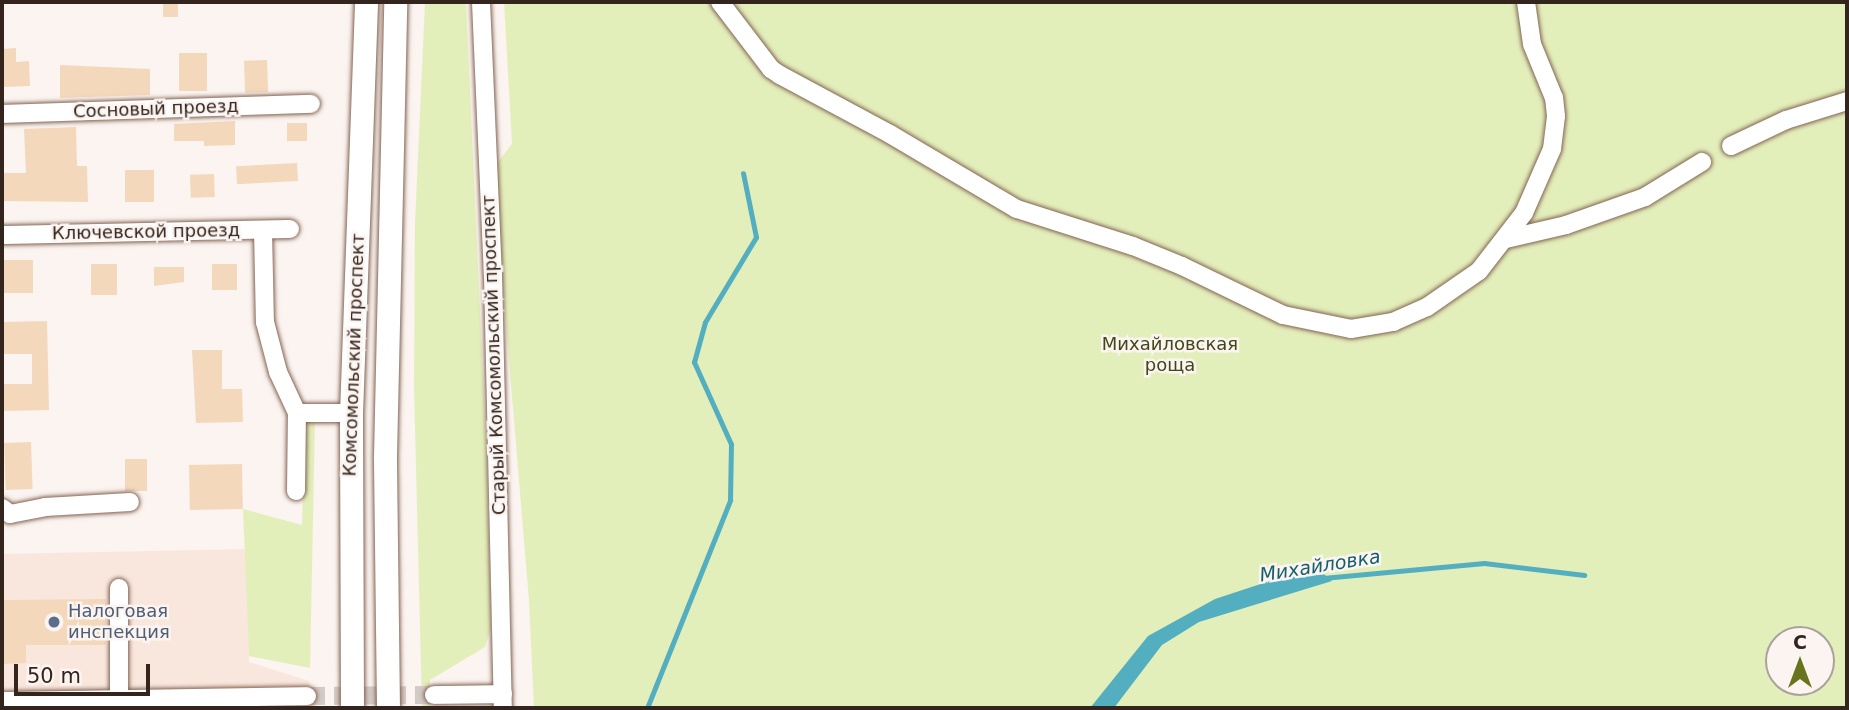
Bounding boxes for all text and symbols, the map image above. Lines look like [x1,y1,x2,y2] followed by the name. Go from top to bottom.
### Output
[73,95,239,123] street label: Сосновый проезд
[478,195,510,515] street label: Старый Комсомольский проспект
[52,220,240,244] street label: Ключевской проезд
[339,233,369,477] street label: Комсомольский проспект
[1102,334,1238,376] park label: Михайловская роща
[1258,545,1382,587] water label: Михайловка
[68,601,170,644] place label: Налоговая инспекция
[46,614,62,630] marker: Налоговая инспекция
[1765,626,1835,696] north arrow
[1793,631,1807,653] text: С
[18,650,154,694] scale bar
[27,664,81,688] text: 50 m

